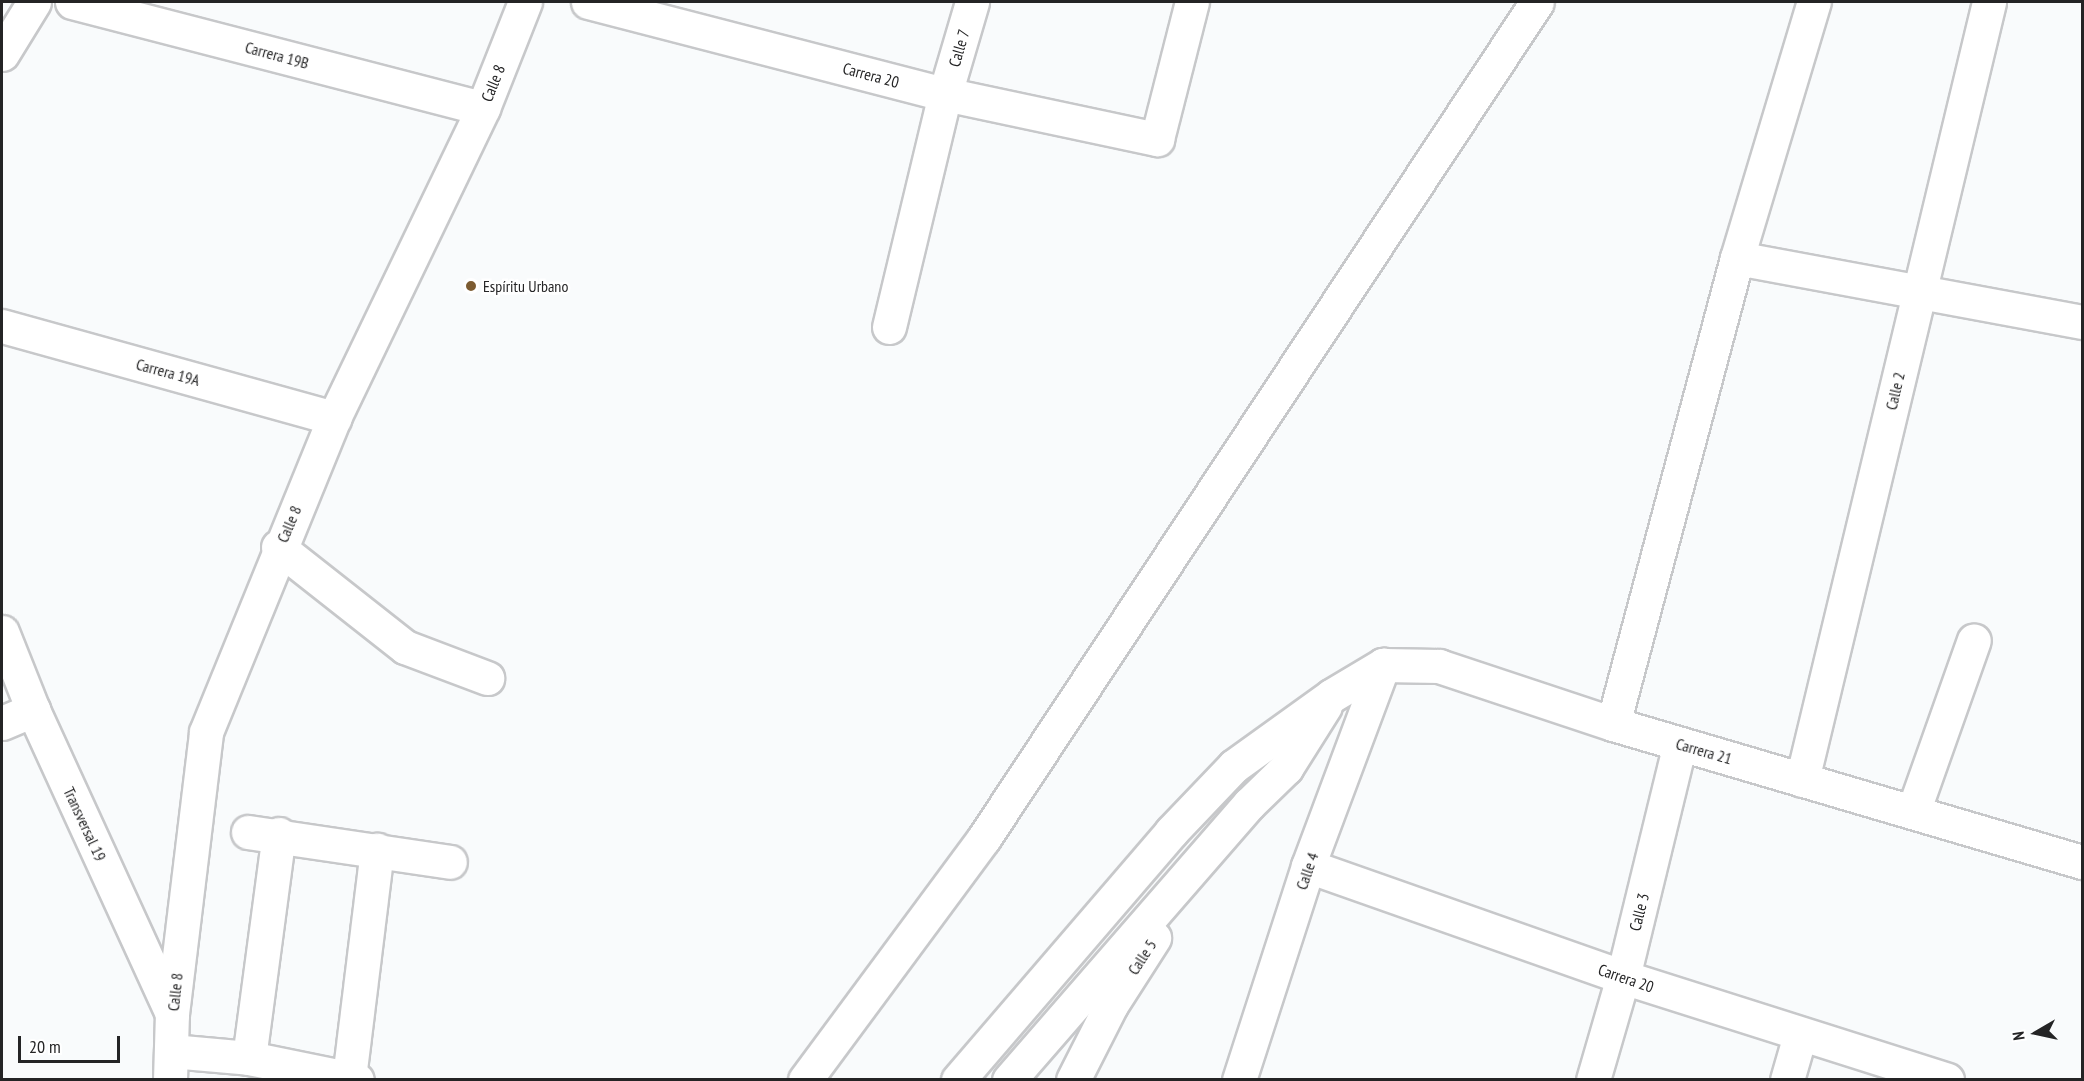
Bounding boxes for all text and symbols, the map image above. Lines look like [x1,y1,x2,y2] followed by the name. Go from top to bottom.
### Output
[945,27,973,69] street label: Calle 7
[243,37,311,73] street label: Carrera 19B
[841,58,901,92] street label: Carrera 20
[477,62,509,104] street label: Calle 8
[483,276,568,296] place label: Espíritu Urbano
[464,279,478,293] marker: Espíritu Urbano
[134,354,202,390] street label: Carrera 19A
[1881,370,1909,412] street label: Calle 2
[273,503,305,545] street label: Calle 8
[1674,734,1734,768] street label: Carrera 21
[59,784,111,864] street label: Transversal 19
[1292,850,1322,892] street label: Calle 4
[1625,891,1653,933] street label: Calle 3
[1124,936,1160,978] street label: Calle 5
[1596,960,1656,996] street label: Carrera 20
[163,972,187,1012] street label: Calle 8
[2006,1003,2066,1063] north arrow
[21,1024,123,1062] scale bar
[2008,1030,2029,1042] text: N
[29,1035,61,1058] text: 20 m

